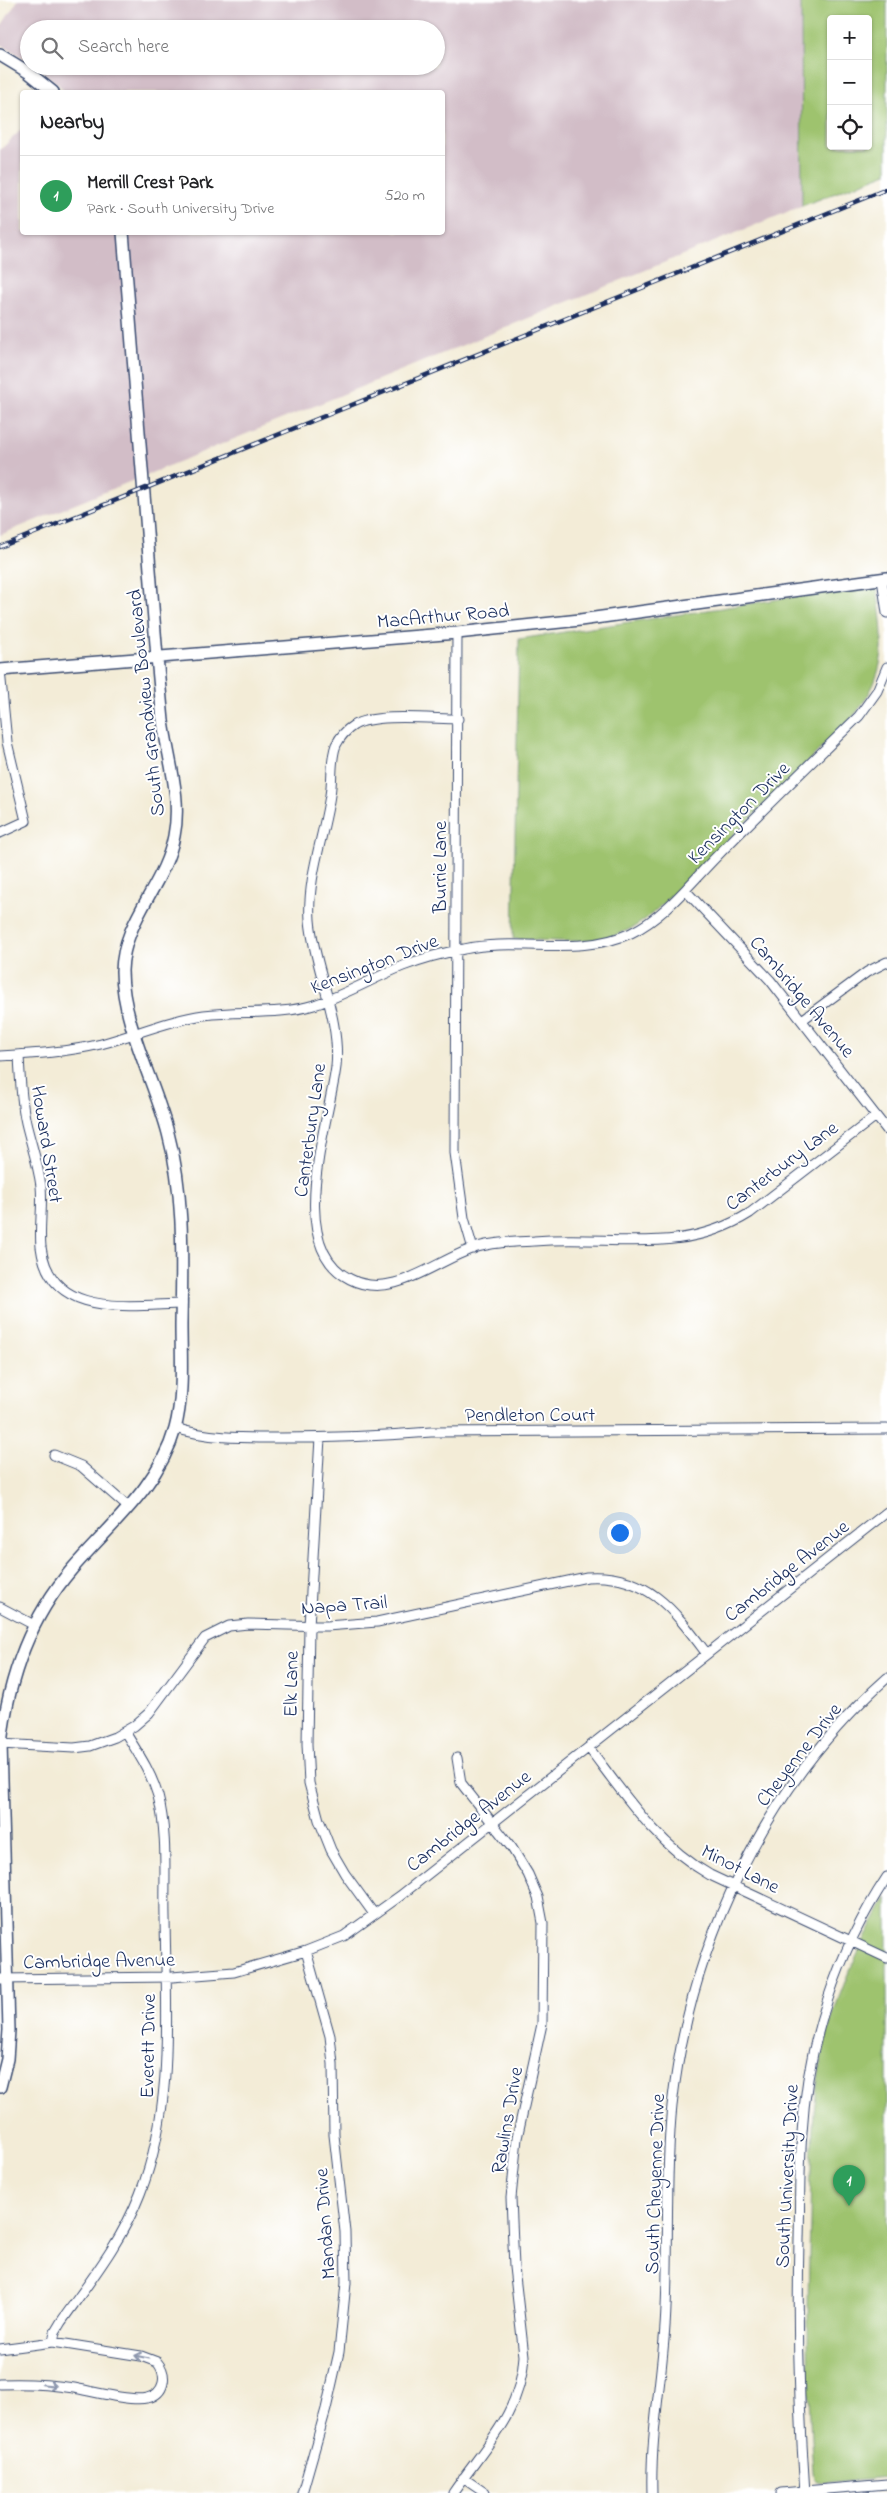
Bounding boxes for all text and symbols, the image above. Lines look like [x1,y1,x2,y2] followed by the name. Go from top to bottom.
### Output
[827,15,872,150] map controls
[827,15,872,60] button: +
[20,20,445,75] search box
[38,34,66,62] icon: search
[78,34,169,61] text: Search here
[827,60,872,105] button: −
[827,105,872,150] button: locate
[40,108,104,138] text: Nearby
[87,170,213,197] text: Merrill Crest Park
[53,184,59,208] text: 1
[385,184,425,208] text: 520 m
[87,197,274,221] text: Park · South University Drive
[121,588,174,818] street label: South Grandview Boulevard
[376,597,511,638] street label: MacArthur Road
[682,756,798,872] street label: Kensington Drive
[427,821,456,914] street label: Burrie Lane
[307,928,443,1004] street label: Kensington Drive
[740,930,861,1066] street label: Cambridge Avenue
[288,1062,335,1199] street label: Canterbury Lane
[22,1083,69,1206] street label: Howard Street
[720,1115,845,1219] street label: Canterbury Lane
[465,1402,595,1431] street label: Pendleton Court
[719,1514,857,1631] street label: Cambridge Avenue
[607,1520,633,1546] your location
[300,1589,388,1624] street label: Napa Trail
[277,1651,308,1717] street label: Elk Lane
[750,1697,850,1814] street label: Cheyenne Drive
[401,1764,539,1881] street label: Cambridge Avenue
[696,1838,784,1902] street label: Minot Lane
[23,1947,175,1979] street label: Cambridge Avenue
[134,1993,165,2099] street label: Everett Drive
[485,2065,532,2176] street label: Rawlins Drive
[769,2084,808,2269] street label: South University Drive
[639,2093,674,2275] street label: South Cheyenne Drive
[833,2165,865,2206] pin: 1
[308,2167,345,2280] street label: Mandan Drive
[134,2351,150,2361] one-way arrow
[40,2380,56,2390] one-way arrow

